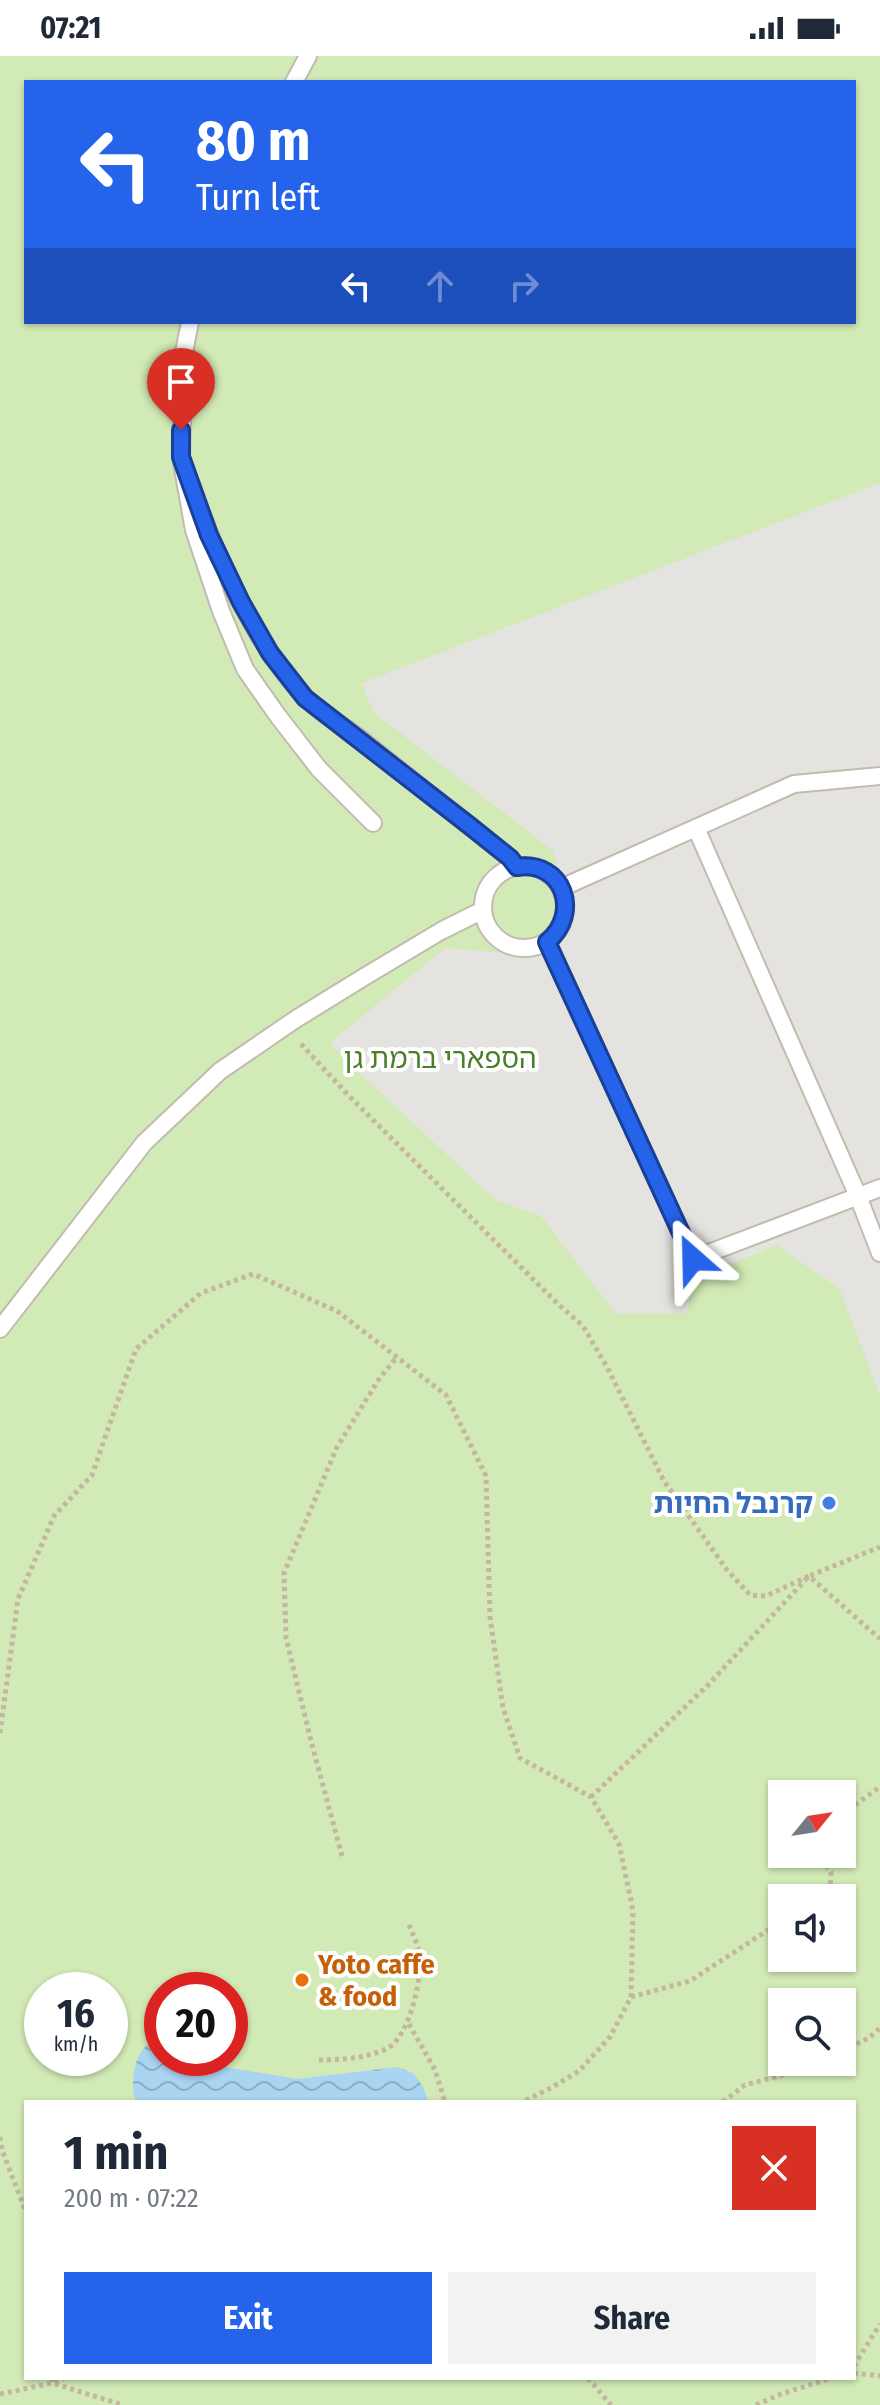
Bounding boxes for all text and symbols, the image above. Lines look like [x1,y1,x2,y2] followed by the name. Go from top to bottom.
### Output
[40,10,102,46] text: 07:21
[196,108,311,175] text: 80 m
[64,112,168,216] icon: left
[196,176,320,220] text: Turn left
[334,264,378,308] icon: left
[418,264,462,308] icon: ahead
[502,264,546,308] icon: right
[147,348,215,430] pin
[159,360,203,404] icon: arrive
[344,1042,536,1075] park label: הספארי ברמת גן
[651,1217,735,1301] position arrow
[654,1487,813,1520] place label: קרנבל החיות
[820,1494,838,1512] marker: קרנבל החיות
[768,1780,856,1868] north arrow
[768,1780,856,2076] map controls
[768,1884,856,1972] button: sound
[317,1948,435,2013] place label: Yoto caffe & food
[293,1971,311,1989] marker: Yoto caffe & food
[144,1972,248,2076] speed limit sign: 20
[768,1988,856,2076] button: search
[57,1990,95,2038] text: 16
[54,2032,98,2056] text: km/h
[64,2124,169,2182] text: 1 min
[732,2126,816,2210] button: close
[64,2183,198,2214] text: 200 m · 07:22
[64,2272,432,2364] button: Exit
[448,2272,816,2364] button: Share

